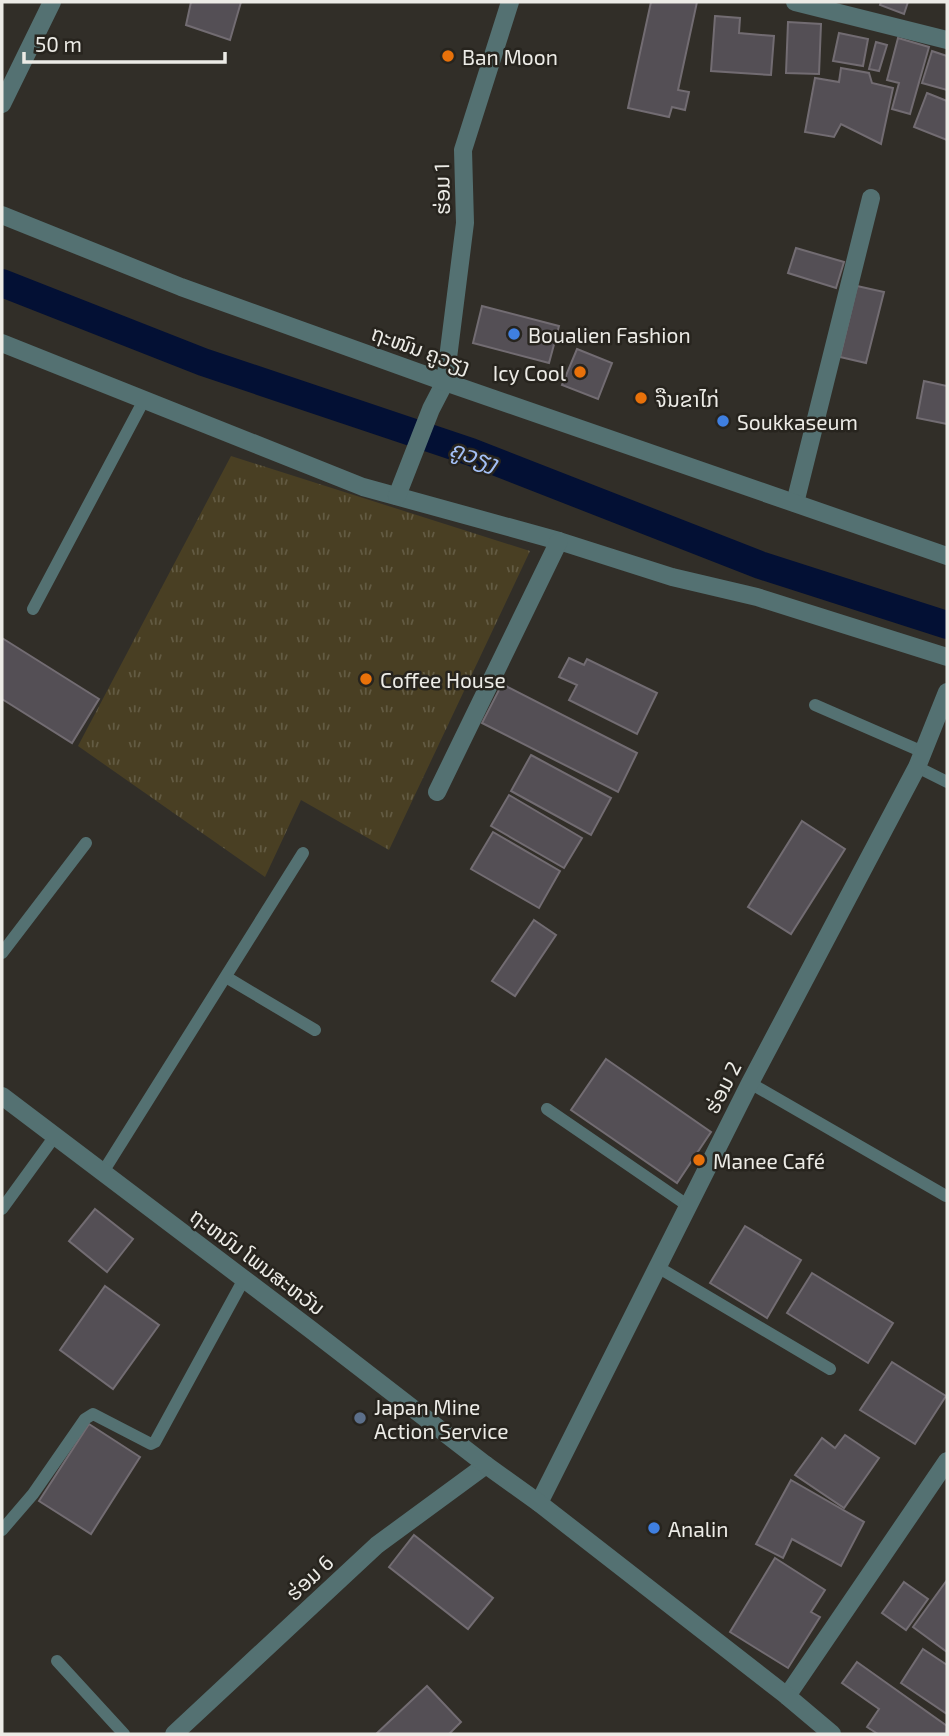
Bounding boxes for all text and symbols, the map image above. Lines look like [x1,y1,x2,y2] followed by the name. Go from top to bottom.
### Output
[24,21,226,65] scale bar
[35,31,82,56] text: 50 m
[462,44,558,69] place label: Ban Moon
[440,48,456,64] marker: Ban Moon
[428,163,454,215] street label: ຮ່ອມ 1
[367,320,474,381] street label: ຖະໜົນ ຄູວຽງ
[528,322,691,347] place label: Boualien Fashion
[506,326,522,342] marker: Boualien Fashion
[493,360,567,385] place label: Icy Cool
[572,364,588,380] marker: Icy Cool
[655,386,719,411] place label: ຈືນຂາໄກ່
[633,390,649,406] marker: ຈືນຂາໄກ່
[737,409,858,434] place label: Soukkaseum
[715,413,731,429] marker: Soukkaseum
[445,433,503,479] water label: ຄູວຽງ
[380,667,506,692] place label: Coffee House
[358,671,374,687] marker: Coffee House
[698,1057,746,1117] street label: ຮ່ອມ 2
[713,1148,825,1173] place label: Manee Café
[691,1152,707,1168] marker: Manee Café
[186,1202,330,1320] street label: ຖະຫນົນ ໂພນສະຫວັນ
[374,1394,509,1443] place label: Japan Mine Action Service
[352,1410,368,1426] marker: Japan Mine Action Service
[668,1516,728,1541] place label: Analin
[646,1520,662,1536] marker: Analin
[280,1549,338,1605] street label: ຮ່ອມ 6

